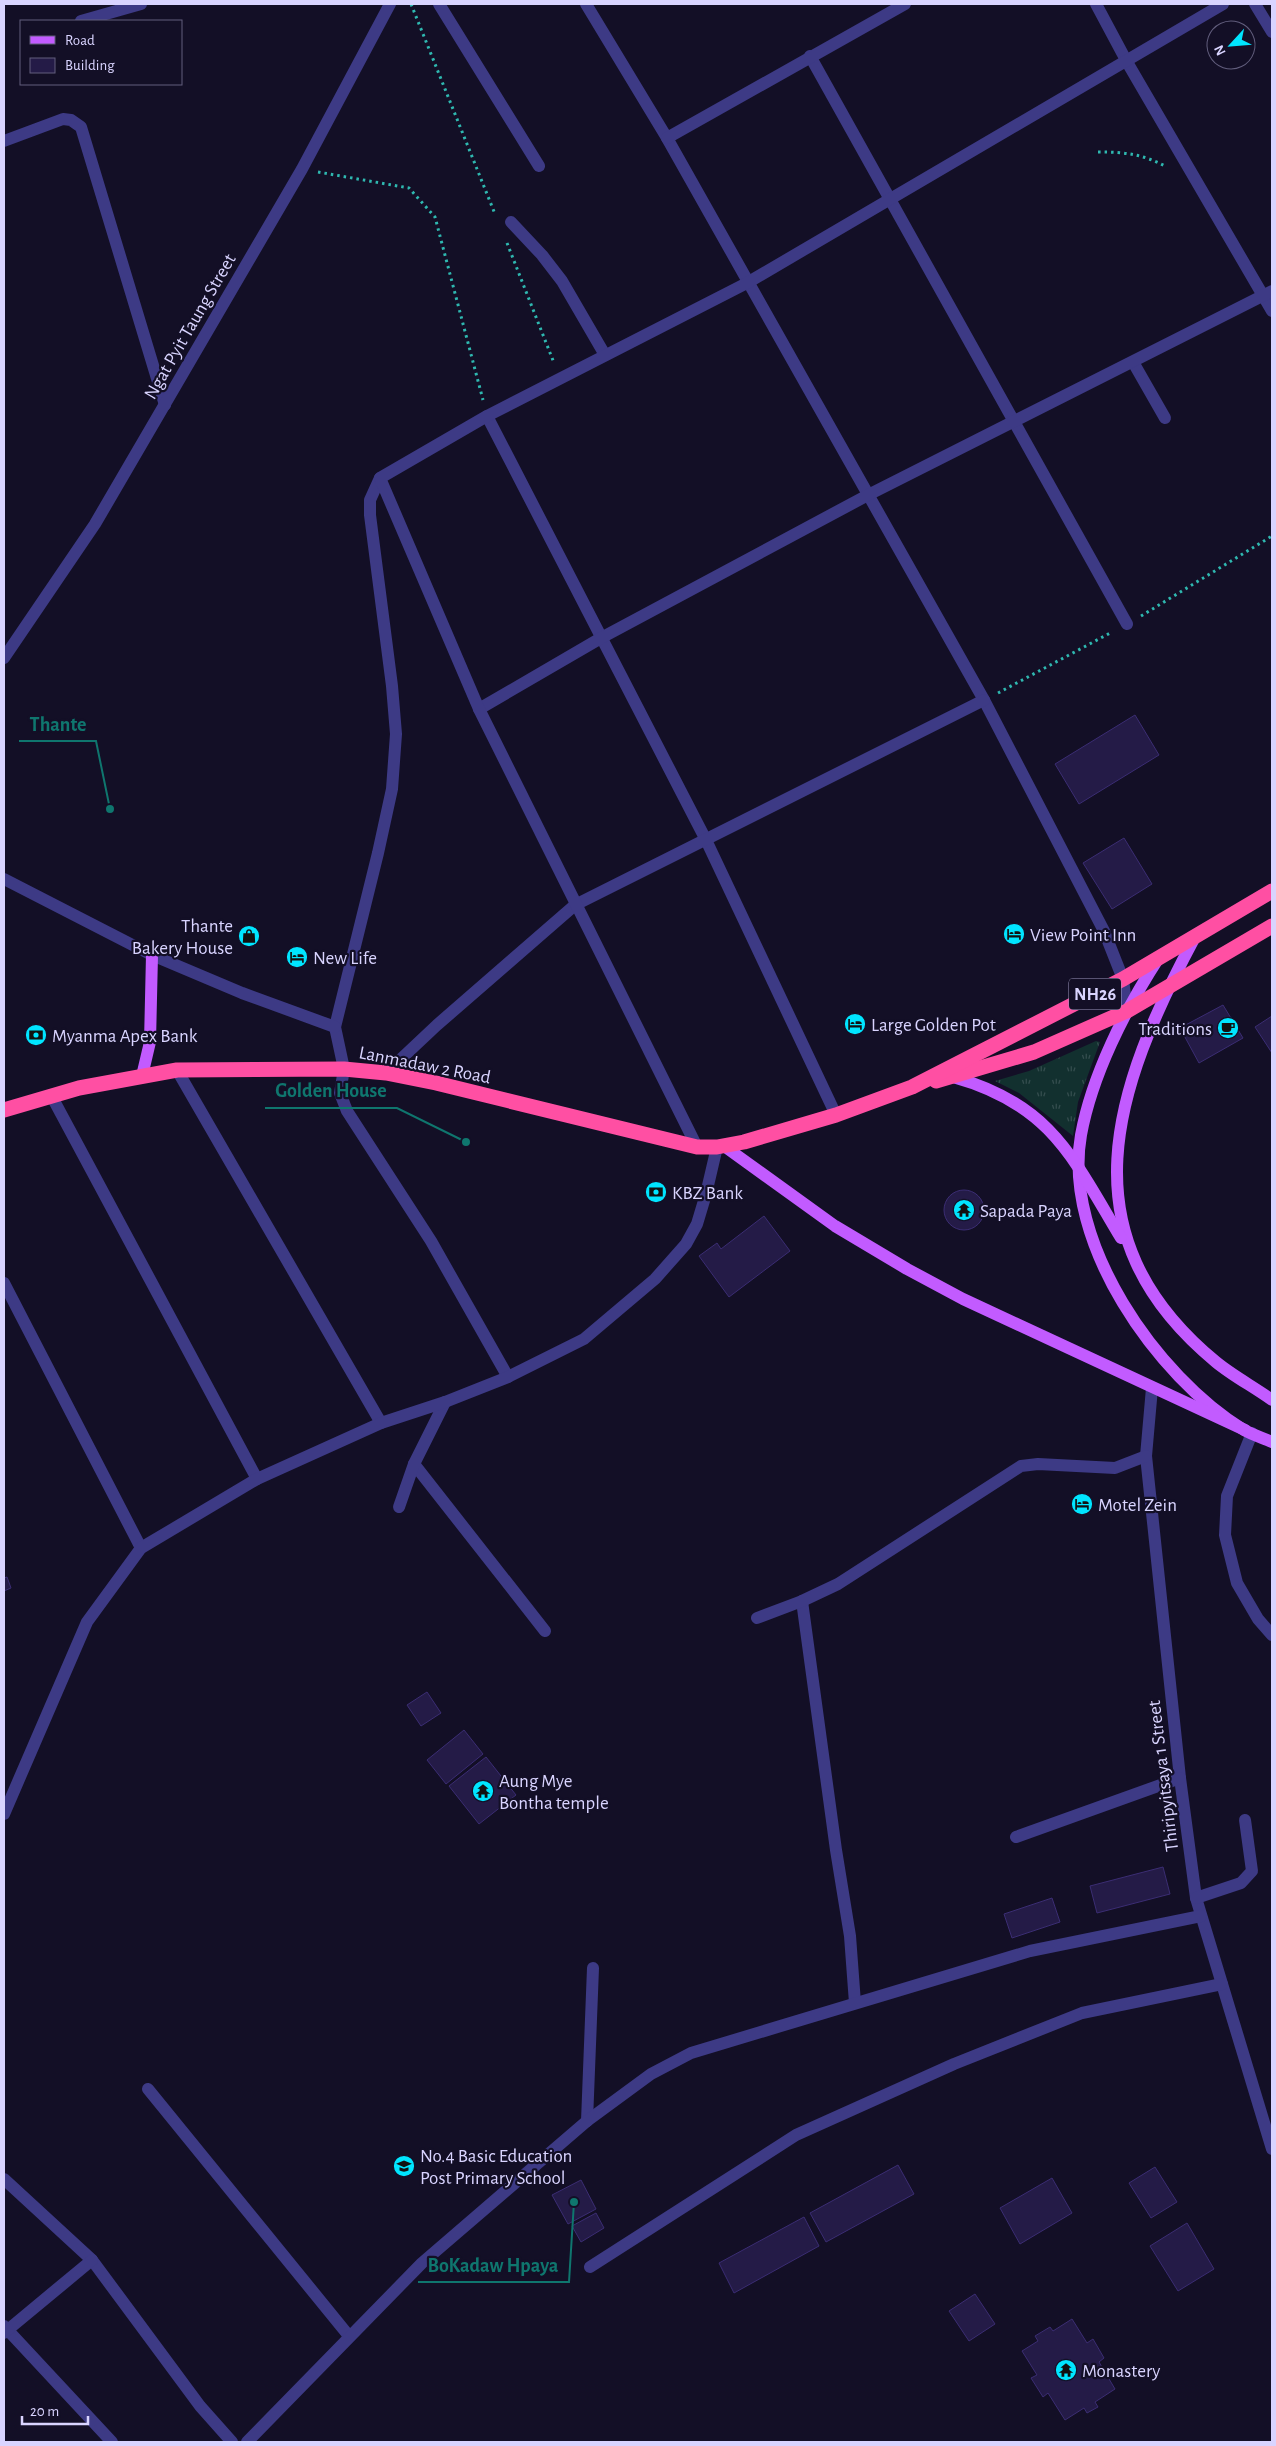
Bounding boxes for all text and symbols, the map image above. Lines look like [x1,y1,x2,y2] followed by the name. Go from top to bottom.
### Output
[20,20,182,85] legend
[1206,20,1256,70] north arrow
[65,33,95,48] text: Road
[1212,43,1229,58] text: N
[65,58,115,73] text: Building
[141,251,240,403] street label: Ngat Pyit Taung Street
[19,706,96,741] callout: Thante
[30,715,86,735] text: Thante
[132,917,233,958] place label: Thante Bakery House
[1002,922,1026,946] hotel icon: View Point Inn
[237,924,261,948] shop icon: Thante Bakery House
[1030,926,1136,945] place label: View Point Inn
[285,945,309,969] hotel icon: New Life
[313,949,377,968] place label: New Life
[1069,979,1121,1010] road number: NH26
[843,1012,867,1036] hotel icon: Large Golden Pot
[871,1016,996,1035] place label: Large Golden Pot
[1216,1016,1240,1040] cafe icon: Traditions
[1138,1020,1212,1039] place label: Traditions
[24,1023,48,1047] bank icon: Myanma Apex Bank
[52,1027,198,1046] place label: Myanma Apex Bank
[357,1043,492,1088] street label: Lanmadaw 2 Road
[265,1073,397,1108] callout: Golden House
[275,1081,387,1101] text: Golden House
[644,1180,668,1204] bank icon: KBZ Bank
[672,1184,743,1203] place label: KBZ Bank
[952,1198,976,1222] temple icon: Sapada Paya
[980,1202,1072,1221] place label: Sapada Paya
[1070,1492,1094,1516] hotel icon: Motel Zein
[1098,1496,1177,1515] place label: Motel Zein
[1145,1699,1182,1853] street label: Thiripyitsaya 1 Street
[499,1772,609,1813] place label: Aung Mye Bontha temple
[471,1779,495,1803] temple icon: Aung Mye Bontha temple
[420,2147,572,2188] place label: No.4 Basic Education Post Primary School
[392,2154,416,2178] school or university icon: No.4 Basic Education Post Primary School
[418,2247,569,2282] callout: BoKadaw Hpaya
[428,2256,559,2276] text: BoKadaw Hpaya
[1054,2358,1078,2382] temple icon: Monastery
[1082,2362,1160,2381] place label: Monastery
[22,2394,89,2426] scale bar
[30,2404,59,2419] text: 20 m

